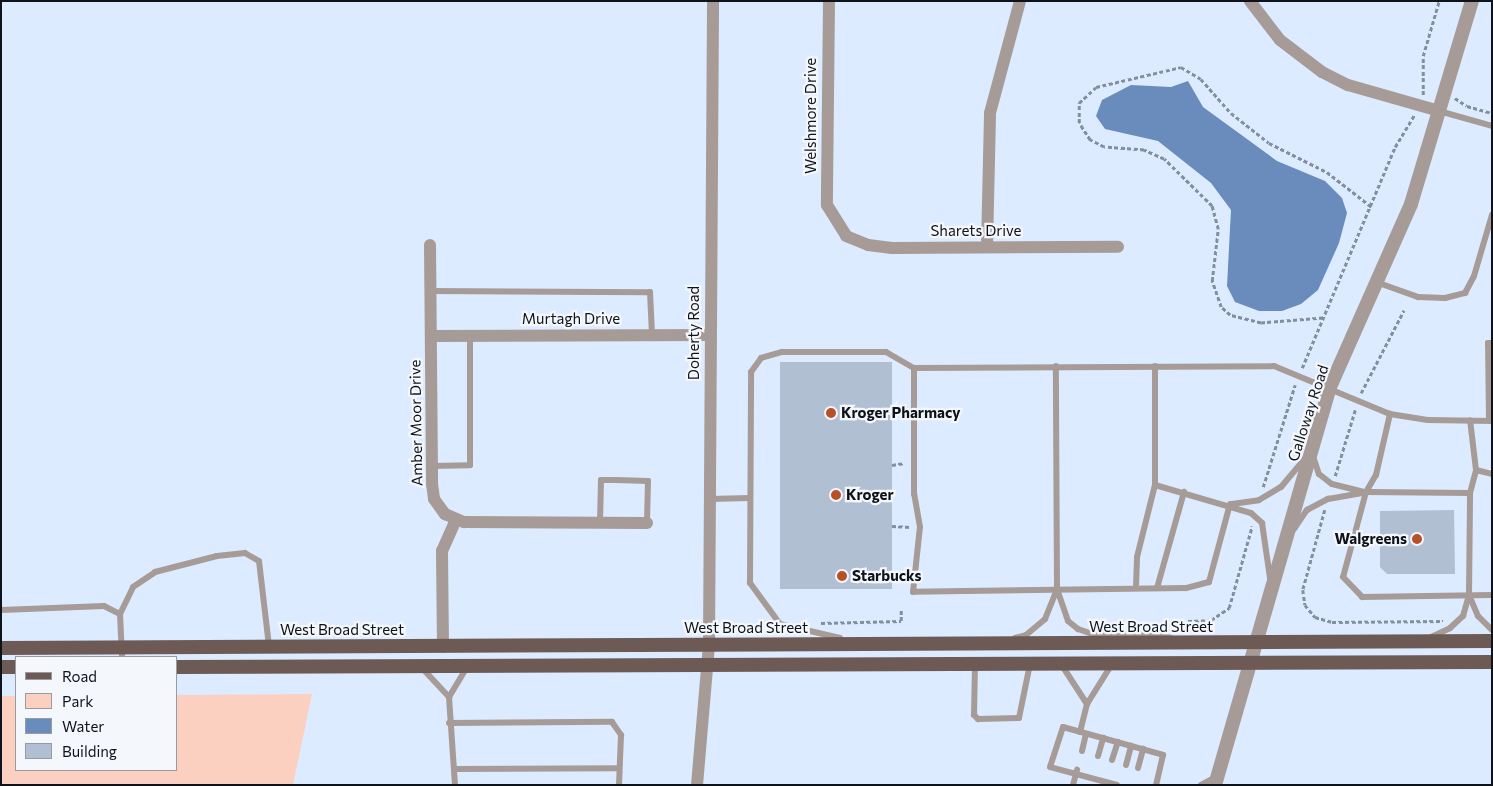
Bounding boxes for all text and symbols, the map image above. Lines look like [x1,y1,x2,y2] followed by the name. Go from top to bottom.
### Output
[802,58,820,174] street label: Welshmore Drive
[931,222,1021,240] street label: Sharets Drive
[685,286,703,380] street label: Doherty Road
[522,310,620,328] street label: Murtagh Drive
[406,360,426,486] street label: Amber Moor Drive
[1284,362,1332,464] street label: Galloway Road
[841,404,960,422] place label: Kroger Pharmacy
[825,407,837,419] marker: Kroger Pharmacy
[846,486,894,504] place label: Kroger
[830,489,842,501] marker: Kroger
[1334,530,1407,548] place label: Walgreens
[1411,533,1423,545] marker: Walgreens
[852,567,922,585] place label: Starbucks
[836,570,848,582] marker: Starbucks
[1089,618,1213,636] street label: West Broad Street
[684,619,808,637] street label: West Broad Street
[280,621,404,639] street label: West Broad Street
[15,656,178,771] legend
[62,667,97,685] text: Road
[62,692,93,710] text: Park
[62,717,104,735] text: Water
[62,742,117,760] text: Building

